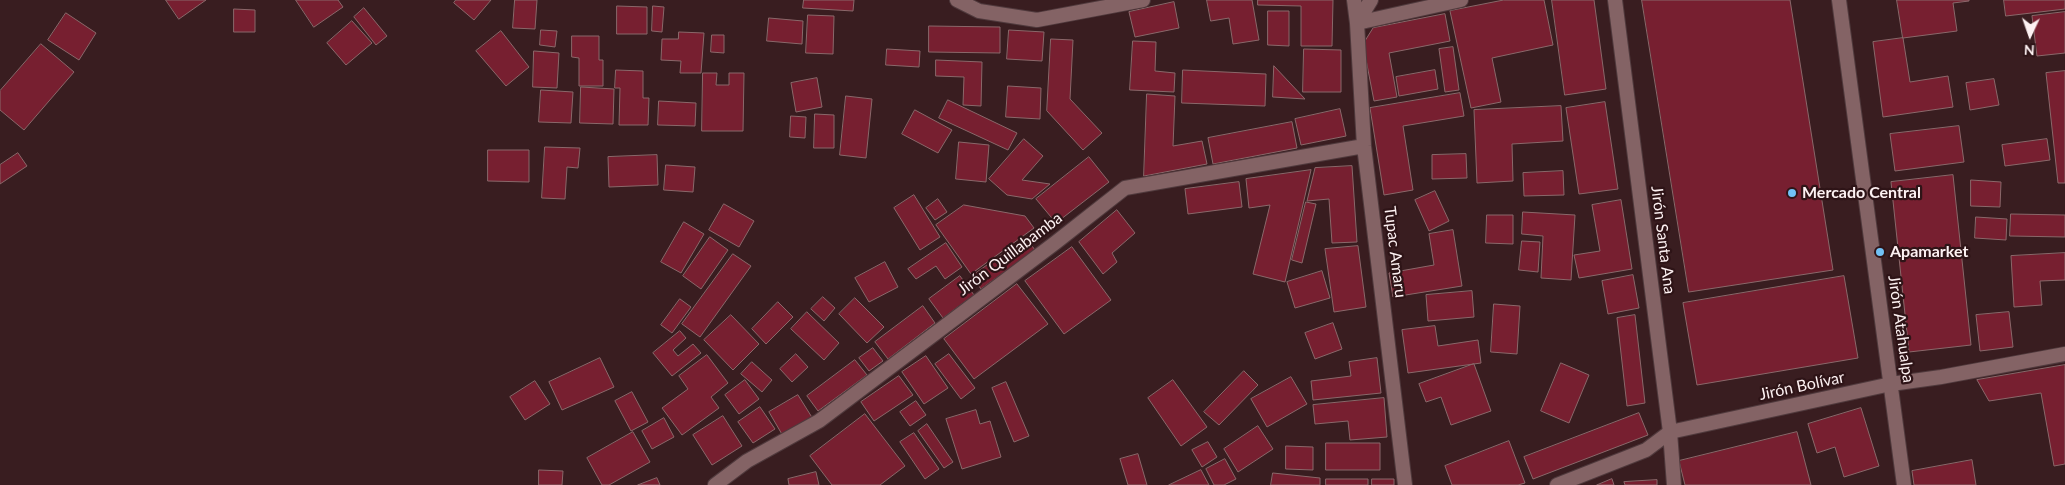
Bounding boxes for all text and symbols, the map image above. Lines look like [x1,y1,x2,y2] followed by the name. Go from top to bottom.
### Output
[2005,10,2055,60] north arrow
[2023,42,2035,59] text: N
[1802,183,1921,203] place label: Mercado Central
[1647,185,1679,295] street label: Jirón Santa Ana
[1786,187,1798,199] marker: Mercado Central
[1380,205,1410,299] street label: Tupac Amaru
[954,208,1066,300] street label: Jirón Quillabamba
[1890,242,1968,262] place label: Apamarket
[1874,246,1886,258] marker: Apamarket
[1884,274,1918,384] street label: Jirón Atahualpa
[1758,368,1846,404] street label: Jirón Bolívar

